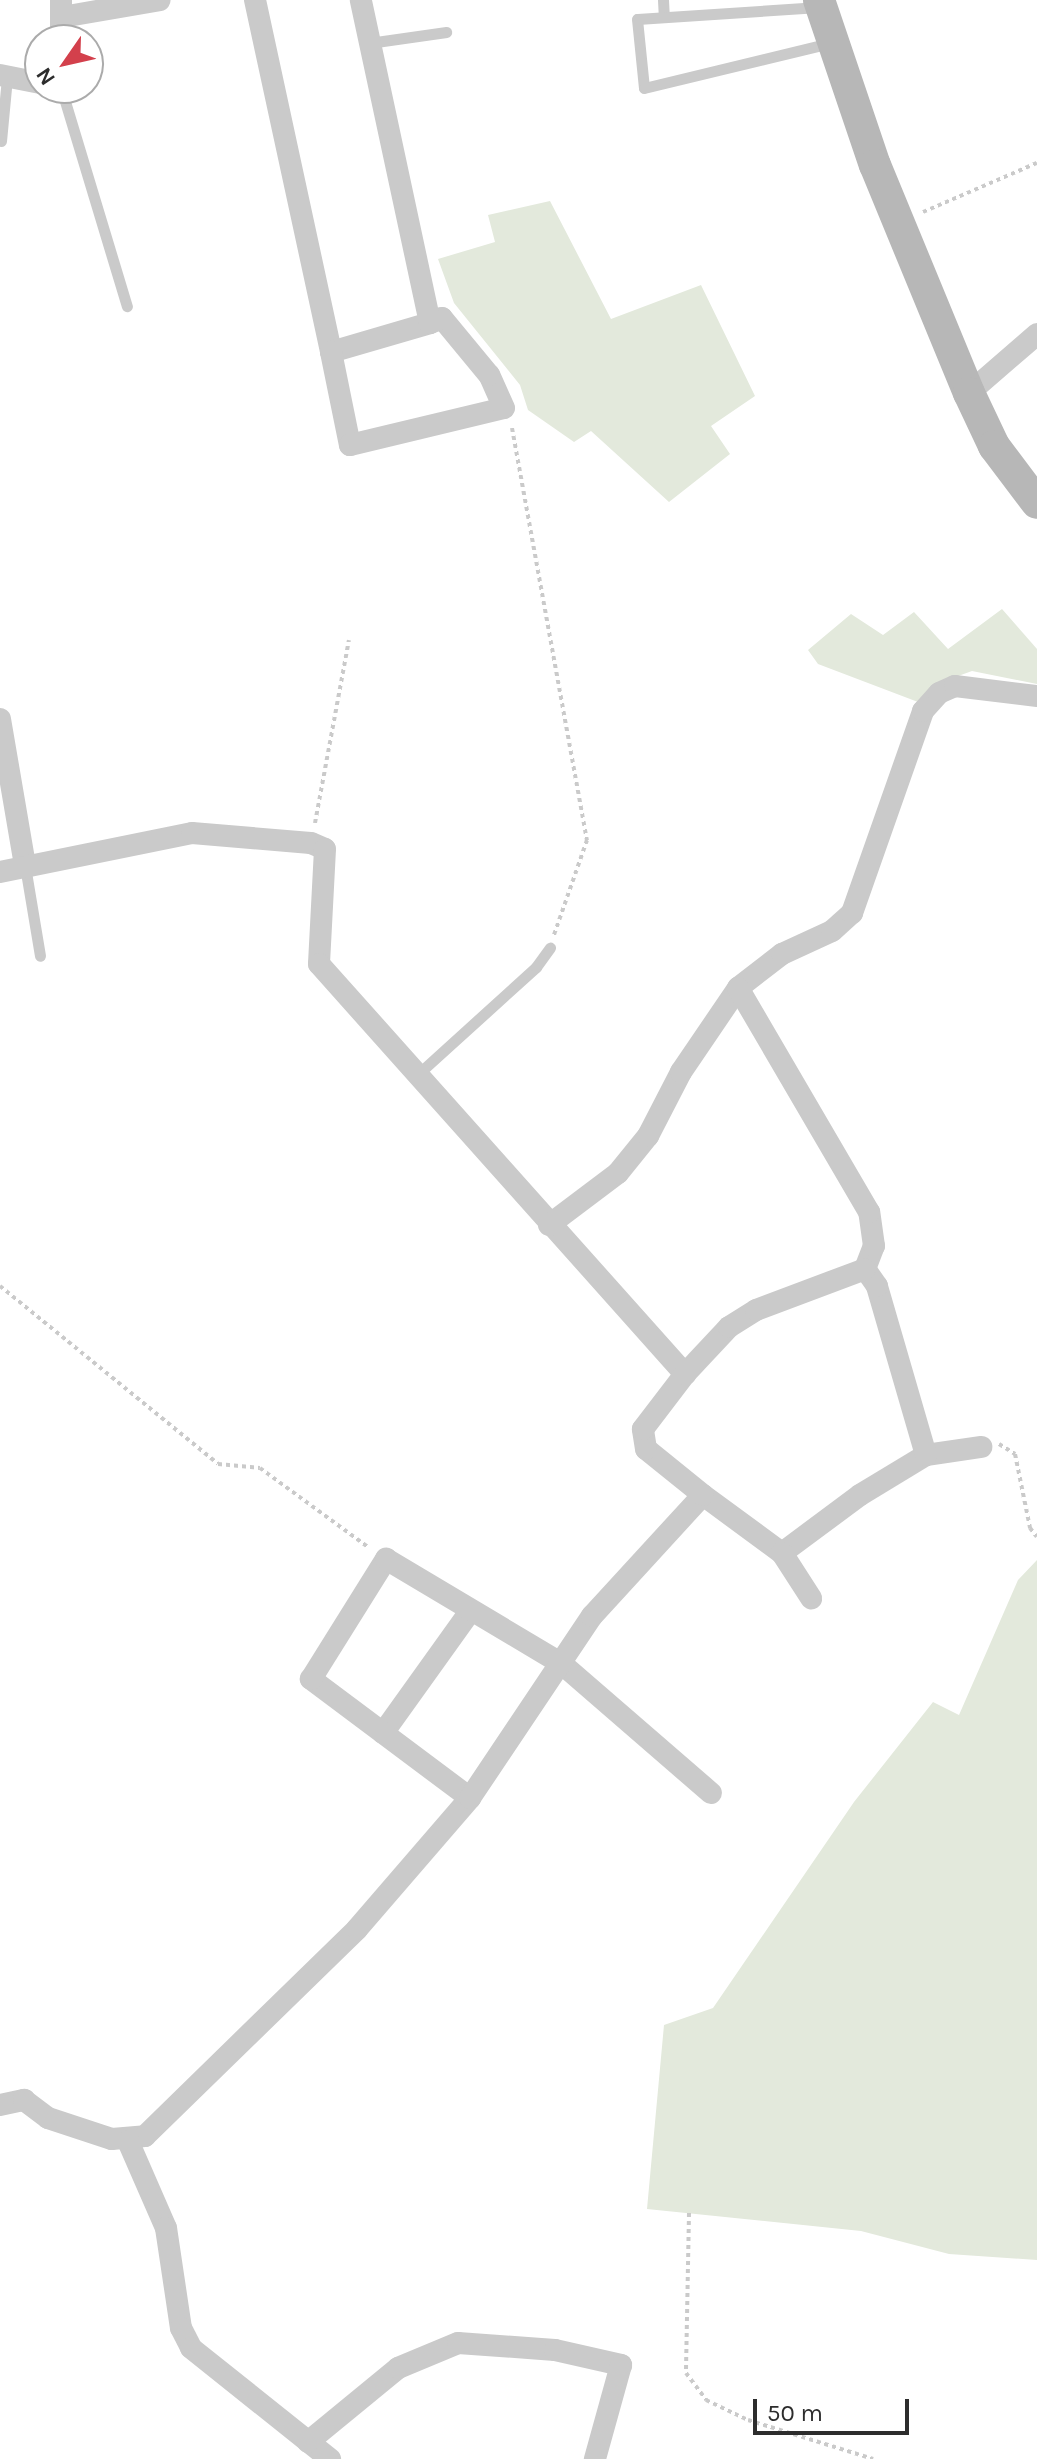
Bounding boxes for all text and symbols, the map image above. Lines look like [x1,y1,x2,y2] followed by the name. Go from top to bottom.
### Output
[24,24,104,104] north arrow
[31,62,61,90] text: N
[757,2383,913,2433] scale bar
[767,2399,823,2427] text: 50 m

